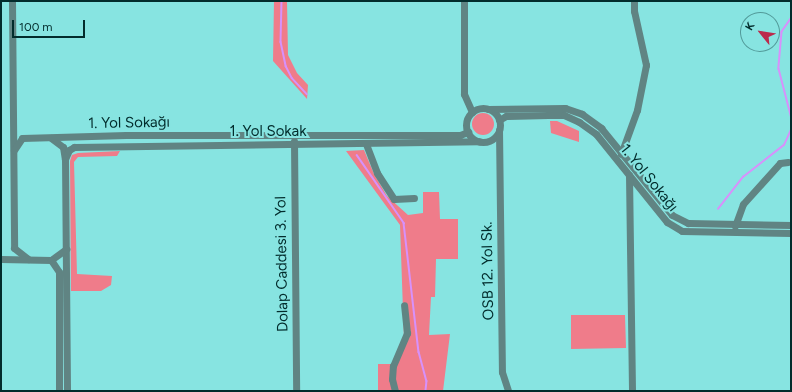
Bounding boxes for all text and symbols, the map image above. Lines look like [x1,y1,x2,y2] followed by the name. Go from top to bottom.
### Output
[14,12,87,38] scale bar
[740,12,780,52] north arrow
[19,20,53,34] text: 100 m
[743,20,757,33] text: K
[88,113,170,133] street label: 1. Yol Sokağı
[230,123,306,141] street label: 1. Yol Sokak
[616,141,682,215] street label: 1. Yol Sokağı
[272,196,292,332] street label: Dolap Caddesi 3. Yol
[478,222,498,320] street label: OSB 12. Yol Sk.

